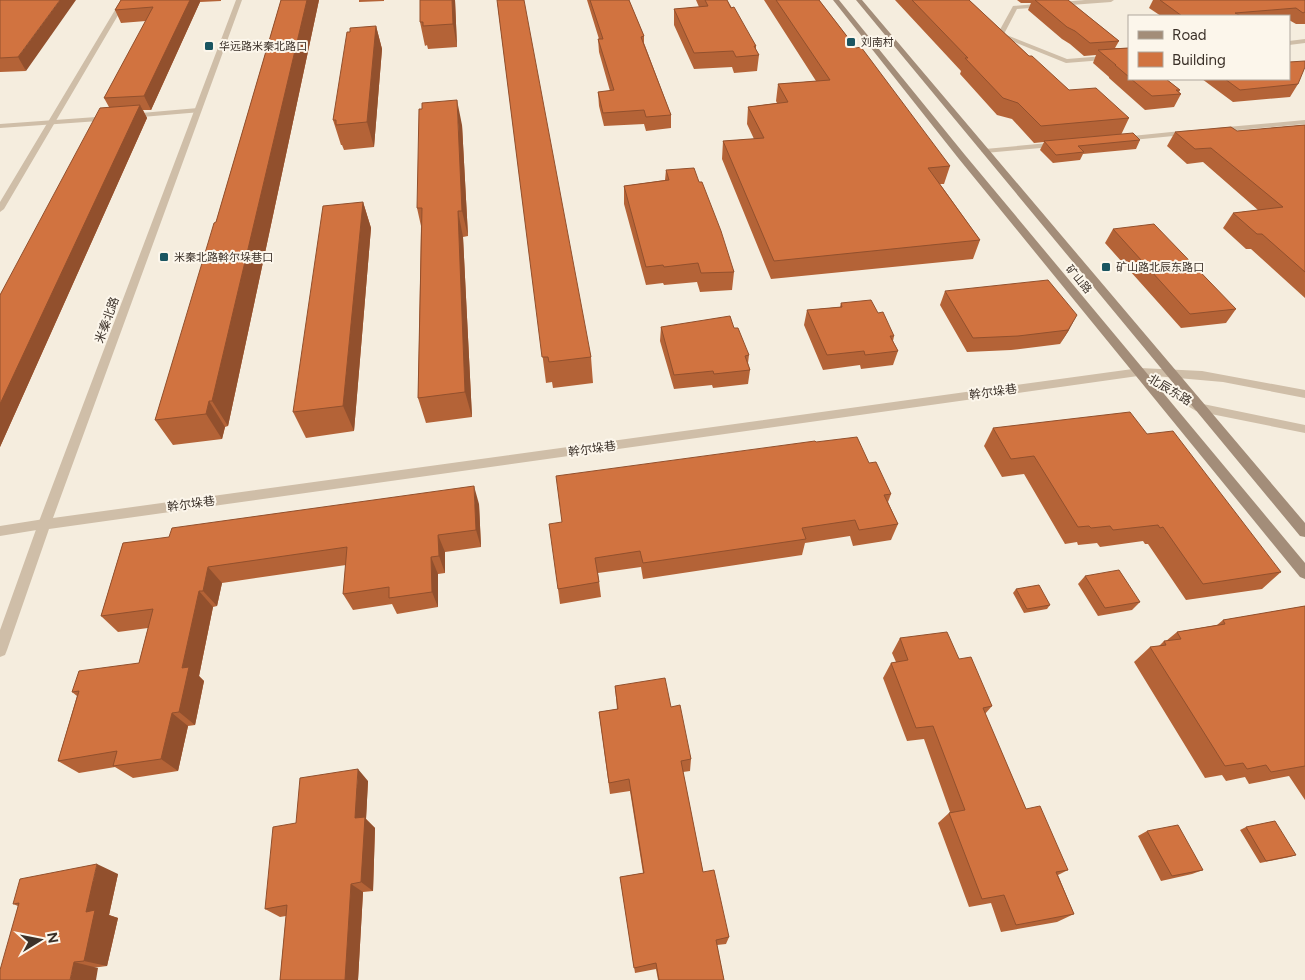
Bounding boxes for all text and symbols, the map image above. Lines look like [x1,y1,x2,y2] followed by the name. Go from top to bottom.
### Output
[1128,15,1290,80] legend
[1172,26,1207,44] text: Road
[845,36,857,48] marker: 刘南村
[861,36,894,49] place label: 刘南村
[203,40,215,52] marker: 华远路米秦北路口
[219,40,307,53] place label: 华远路米秦北路口
[1172,51,1226,69] text: Building
[158,251,170,263] marker: 米秦北路斡尔垛巷口
[174,251,273,264] place label: 米秦北路斡尔垛巷口
[1100,261,1112,273] marker: 矿山路北辰东路口
[1116,261,1204,274] place label: 矿山路北辰东路口
[1063,263,1094,296] street label: 矿山路
[92,295,122,345] street label: 米秦北路
[1146,372,1194,408] street label: 北辰东路
[968,382,1018,402] street label: 幹尔垛巷
[567,439,617,459] street label: 幹尔垛巷
[166,494,216,514] street label: 幹尔垛巷
[15,915,65,965] north arrow
[43,931,62,945] text: N

